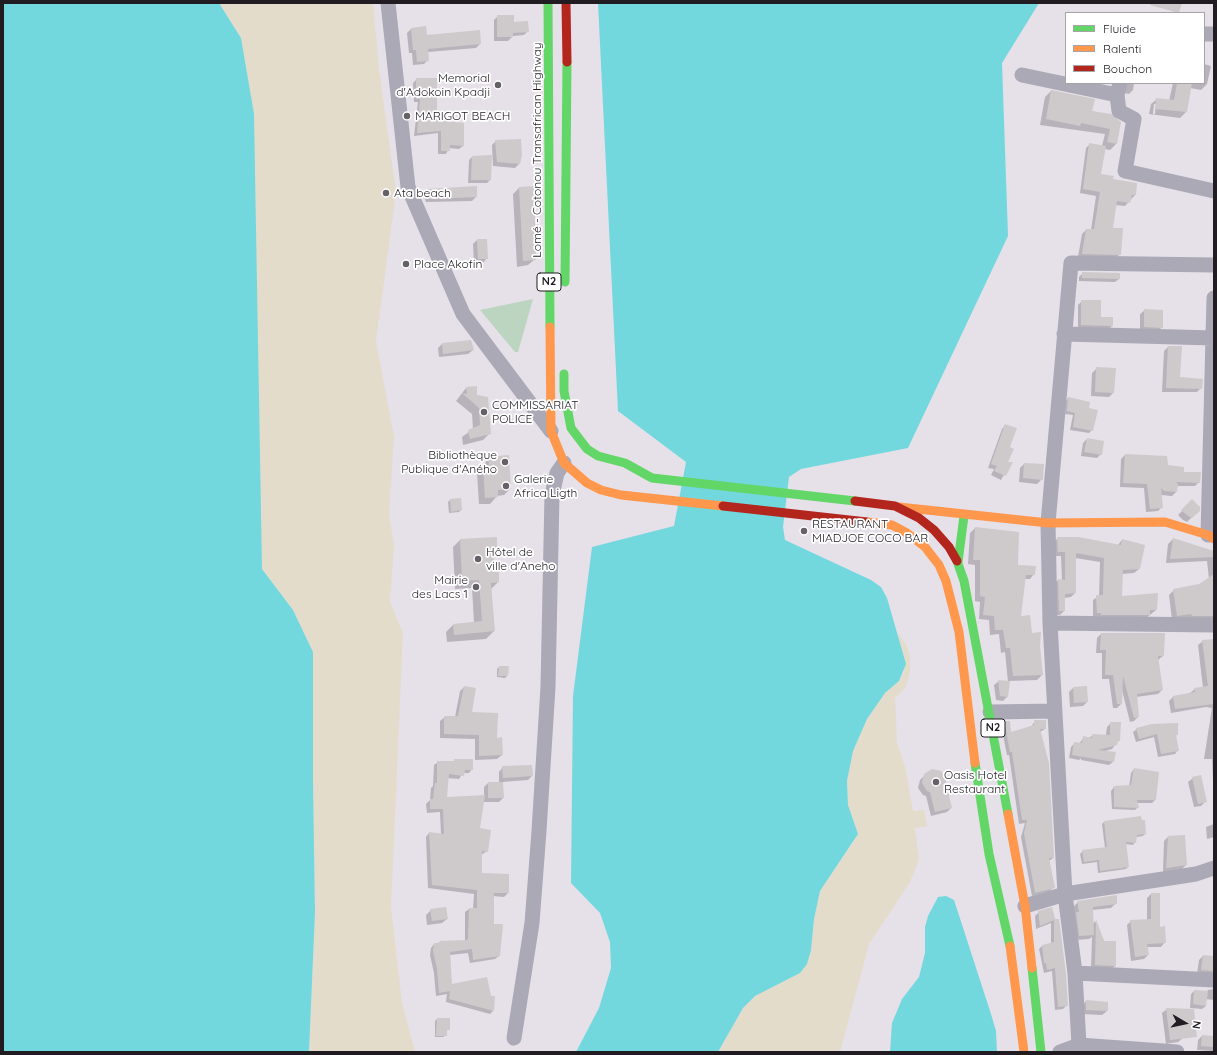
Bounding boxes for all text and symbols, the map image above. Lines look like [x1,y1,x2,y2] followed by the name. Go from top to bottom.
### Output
[1065,12,1205,84] legend
[1103,21,1136,36] text: Fluide
[1103,41,1141,56] text: Ralenti
[530,42,544,258] street label: Lomé - Cotonou Transafrican Highway
[1103,61,1152,76] text: Bouchon
[396,71,490,99] place label: Memorial d'Adokoin Kpadji
[493,80,503,90] marker: Memorial d'Adokoin Kpadji
[415,109,510,123] place label: MARIGOT BEACH
[402,111,412,121] marker: MARIGOT BEACH
[394,186,451,200] place label: Ata beach
[381,188,391,198] marker: Ata beach
[414,257,482,271] place label: Place Akofin
[401,259,411,269] marker: Place Akofin
[537,273,561,291] road number: N2
[492,398,579,426] place label: COMMISSARIAT POLICE
[479,407,489,417] marker: COMMISSARIAT POLICE
[401,448,497,476] place label: Bibliothèque Publique d'Aného
[500,457,510,467] marker: Bibliothèque Publique d'Aného
[514,472,577,500] place label: Galerie Africa Ligth
[501,481,511,491] marker: Galerie Africa Ligth
[812,517,928,545] place label: RESTAURANT MIADJOE COCO BAR
[799,526,809,536] marker: RESTAURANT MIADJOE COCO BAR
[486,545,556,573] place label: Hôtel de ville d'Aneho
[473,554,483,564] marker: Hôtel de ville d'Aneho
[412,573,468,601] place label: Mairie des Lacs 1
[471,582,481,592] marker: Mairie des Lacs 1
[981,719,1005,737] road number: N2
[944,768,1007,796] place label: Oasis Hotel Restaurant
[931,777,941,787] marker: Oasis Hotel Restaurant
[1165,1003,1205,1043] north arrow
[1189,1020,1204,1030] text: N

